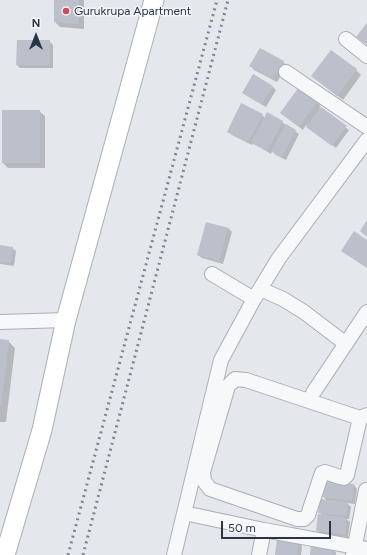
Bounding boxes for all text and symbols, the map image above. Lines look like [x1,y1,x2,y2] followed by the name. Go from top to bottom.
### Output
[74,4,191,18] place label: Gurukrupa Apartment
[61,6,71,16] marker: Gurukrupa Apartment
[16,16,56,56] north arrow
[32,17,40,30] text: N
[223,513,333,539] scale bar
[228,521,256,535] text: 50 m

